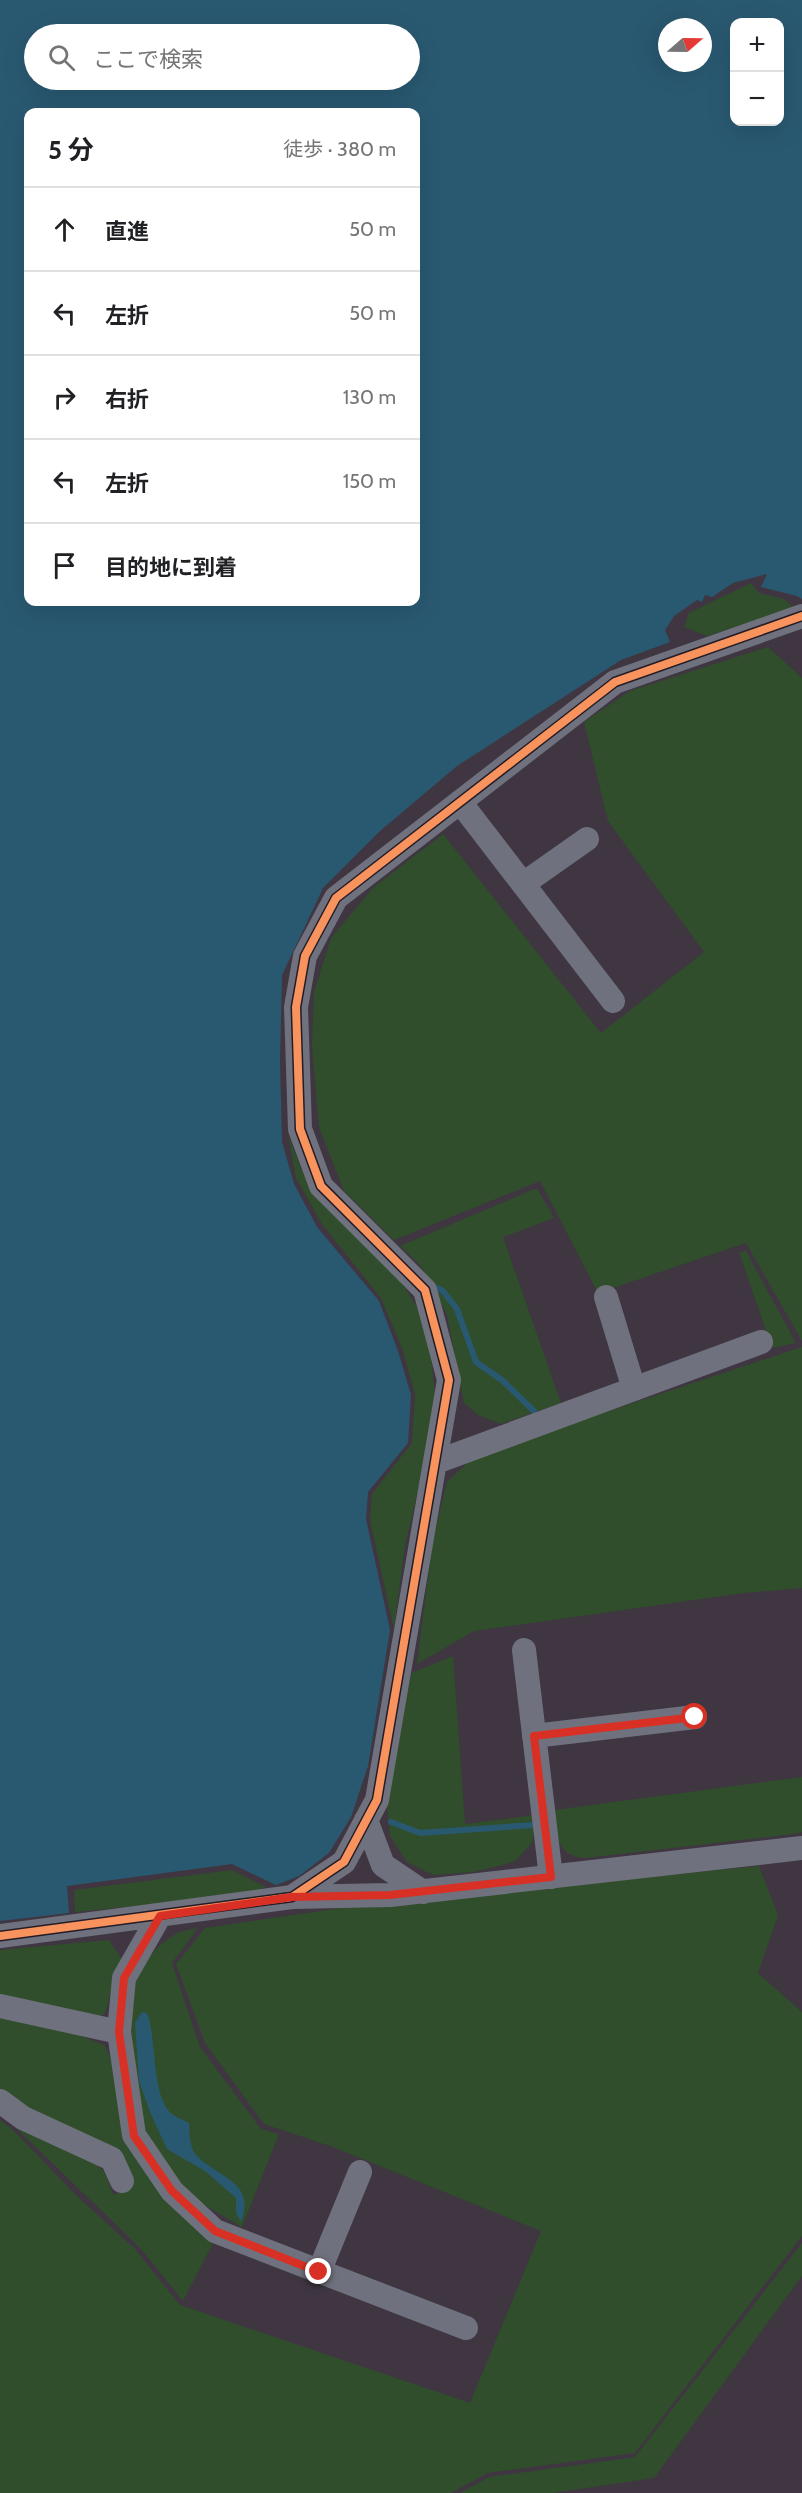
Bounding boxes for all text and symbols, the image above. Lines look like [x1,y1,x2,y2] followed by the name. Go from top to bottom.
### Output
[658,18,712,72] north arrow
[730,18,784,126] map controls
[730,18,784,72] button: +
[24,24,420,90] search box
[45,41,78,74] icon: search
[93,46,203,73] text: ここで検索
[730,72,784,126] button: −
[48,134,94,166] text: 5 分
[283,137,396,161] text: 徒歩 · 380 m
[48,213,81,246] icon: ahead
[349,217,396,241] text: 50 m
[105,218,149,245] text: 直進
[48,297,81,330] icon: left
[349,301,396,325] text: 50 m
[105,302,149,329] text: 左折
[48,381,81,414] icon: right
[343,385,396,409] text: 130 m
[105,386,149,413] text: 右折
[48,465,81,498] icon: left
[343,469,396,493] text: 150 m
[105,470,149,497] text: 左折
[48,549,81,582] icon: arrive
[105,554,237,581] text: 目的地に到着
[681,1703,707,1729] route start
[305,2258,331,2284] route end

